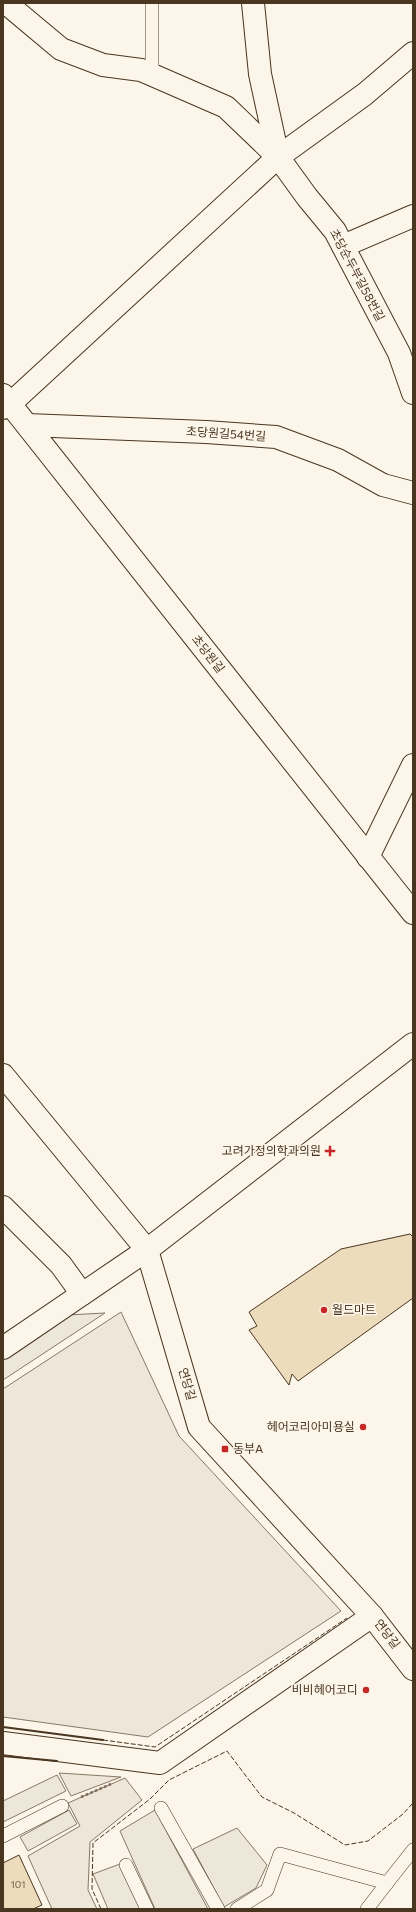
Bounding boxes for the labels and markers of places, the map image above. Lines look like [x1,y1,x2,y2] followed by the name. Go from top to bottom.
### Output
[222,1143,321,1157] place label: 고려가정의학과의원
[324,1145,336,1157] marker: 고려가정의학과의원
[332,1302,376,1316] place label: 월드마트
[319,1305,329,1315] marker: 월드마트
[267,1419,355,1433] place label: 헤어코리아미용실
[358,1422,368,1432] marker: 헤어코리아미용실
[233,1441,263,1455] place label: 동부A
[220,1444,230,1454] marker: 동부A
[292,1682,358,1696] place label: 비비헤어코디
[361,1685,371,1695] marker: 비비헤어코디

